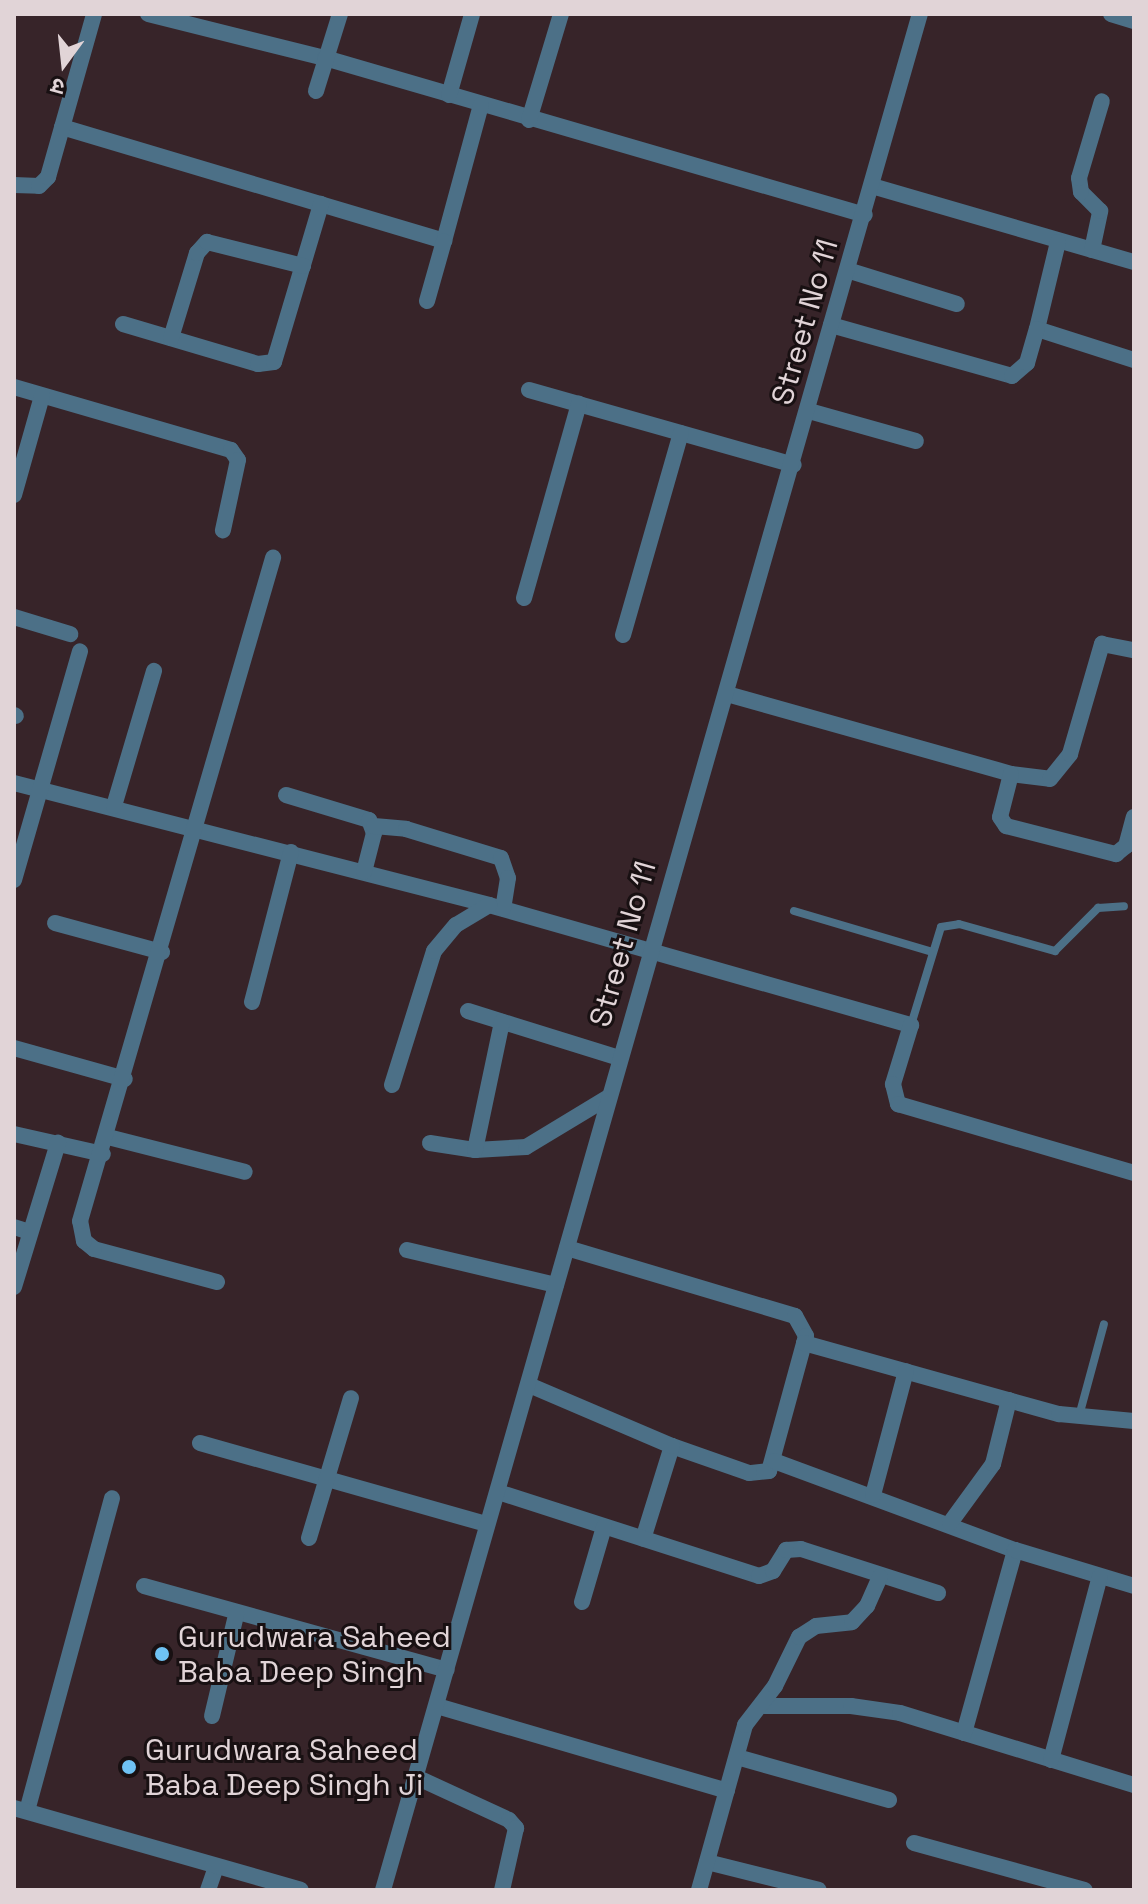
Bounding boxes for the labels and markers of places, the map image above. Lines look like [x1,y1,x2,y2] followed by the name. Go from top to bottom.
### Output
[178,1619,451,1690] place label: Gurudwara Saheed Baba Deep Singh
[153,1645,171,1663] marker: Gurudwara Saheed Baba Deep Singh
[145,1732,423,1802] place label: Gurudwara Saheed Baba Deep Singh Ji
[120,1758,138,1776] marker: Gurudwara Saheed Baba Deep Singh Ji

